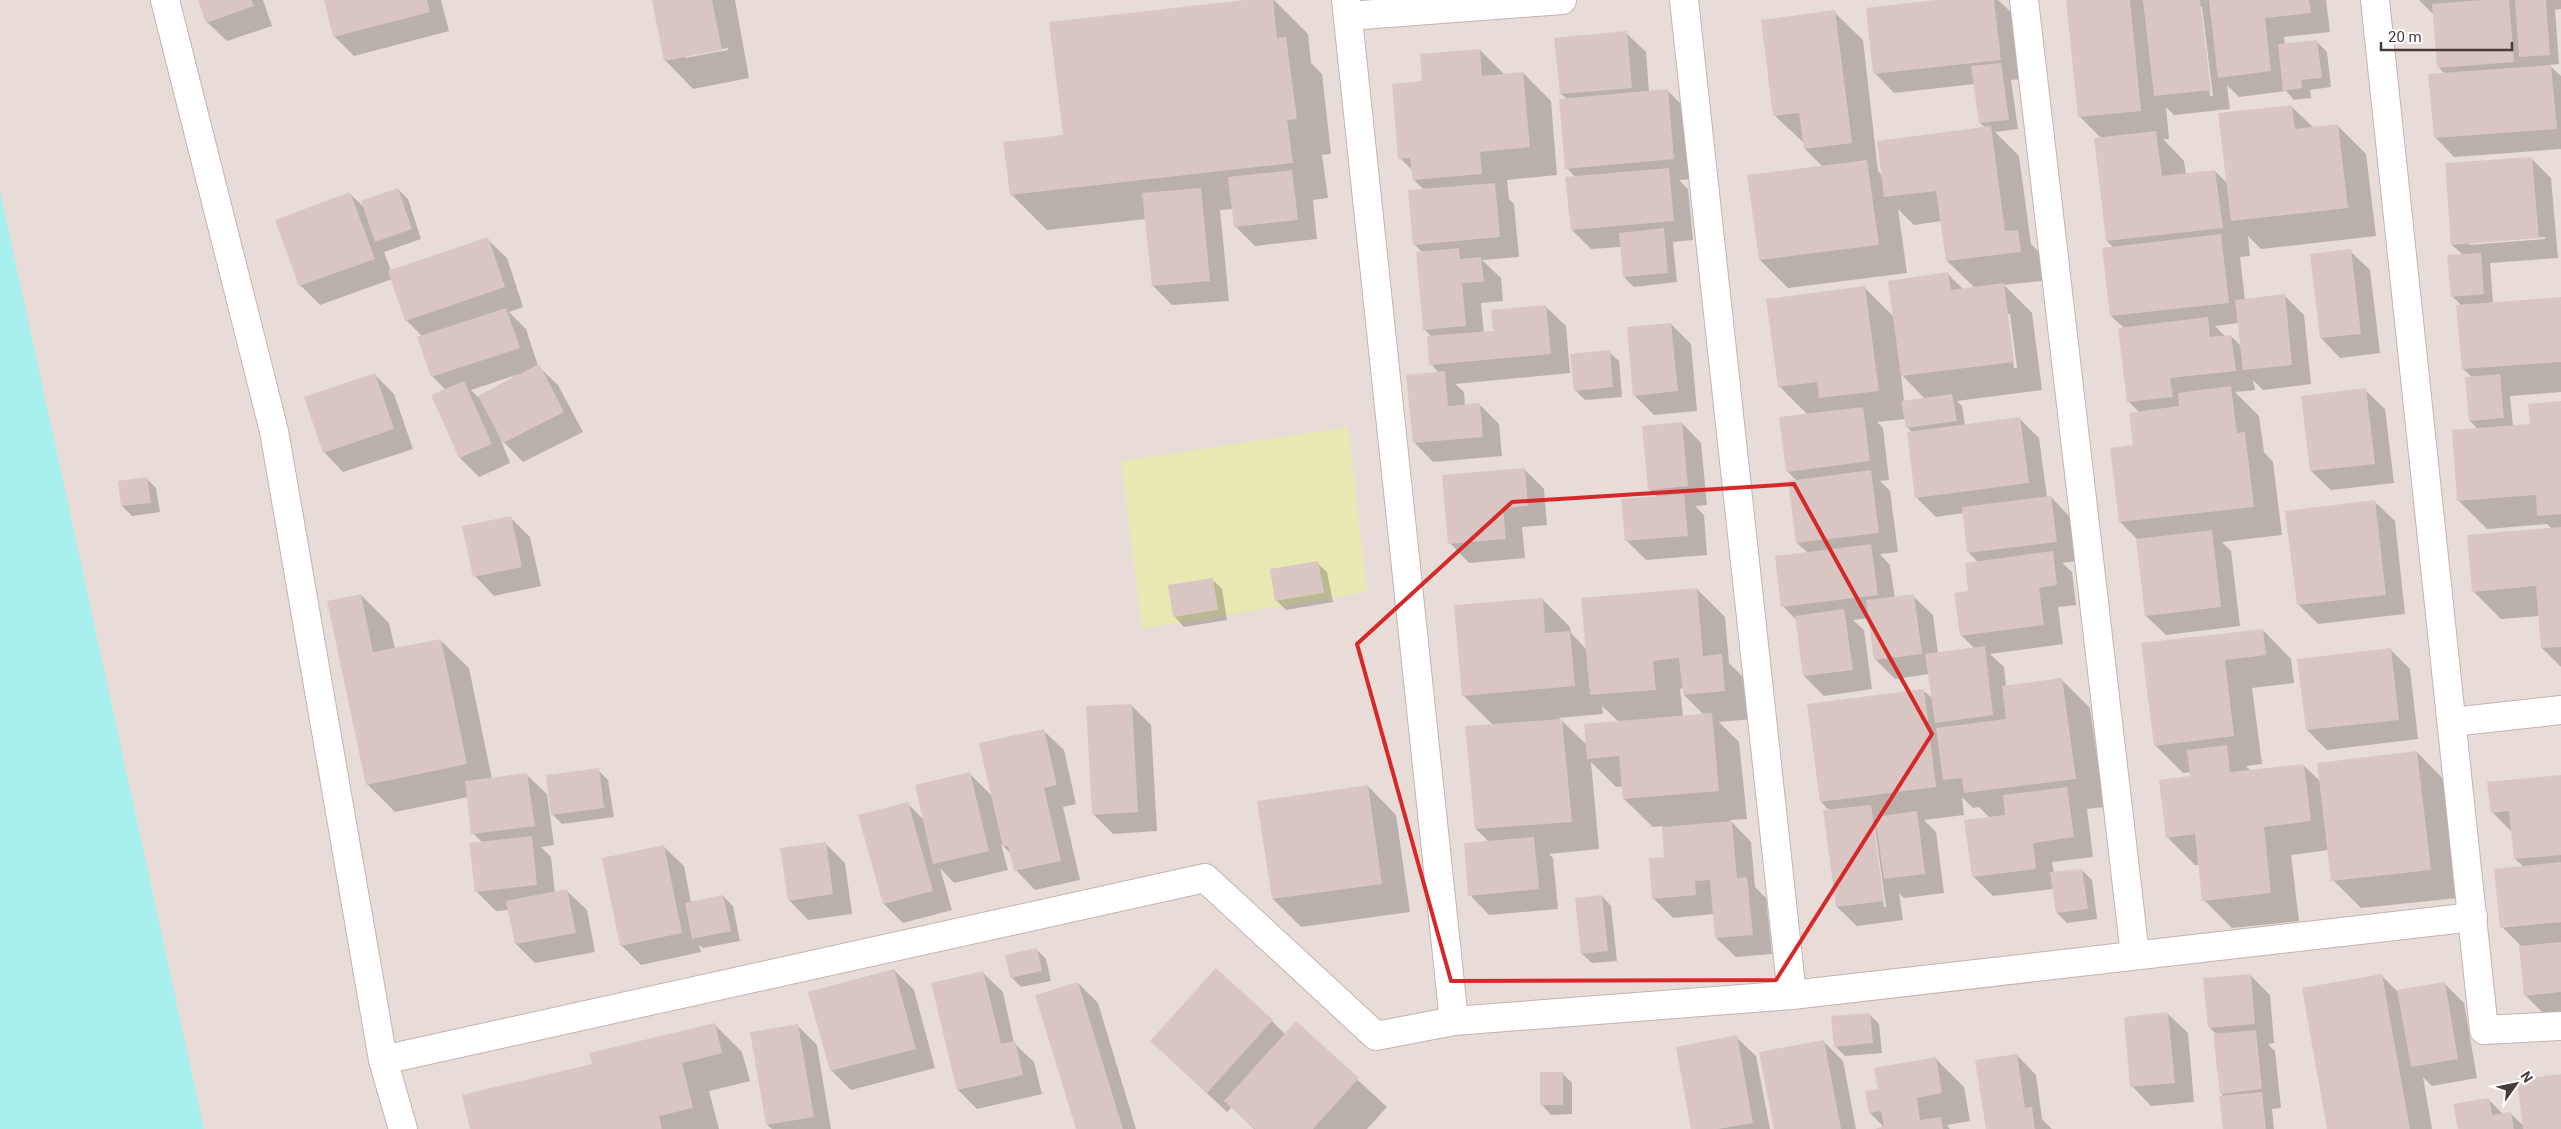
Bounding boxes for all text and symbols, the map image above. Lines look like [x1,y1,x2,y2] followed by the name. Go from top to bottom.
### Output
[2381,20,2512,52] scale bar
[2388,28,2422,46] text: 20 m
[2491,1059,2541,1109] north arrow
[2517,1068,2536,1085] text: N

